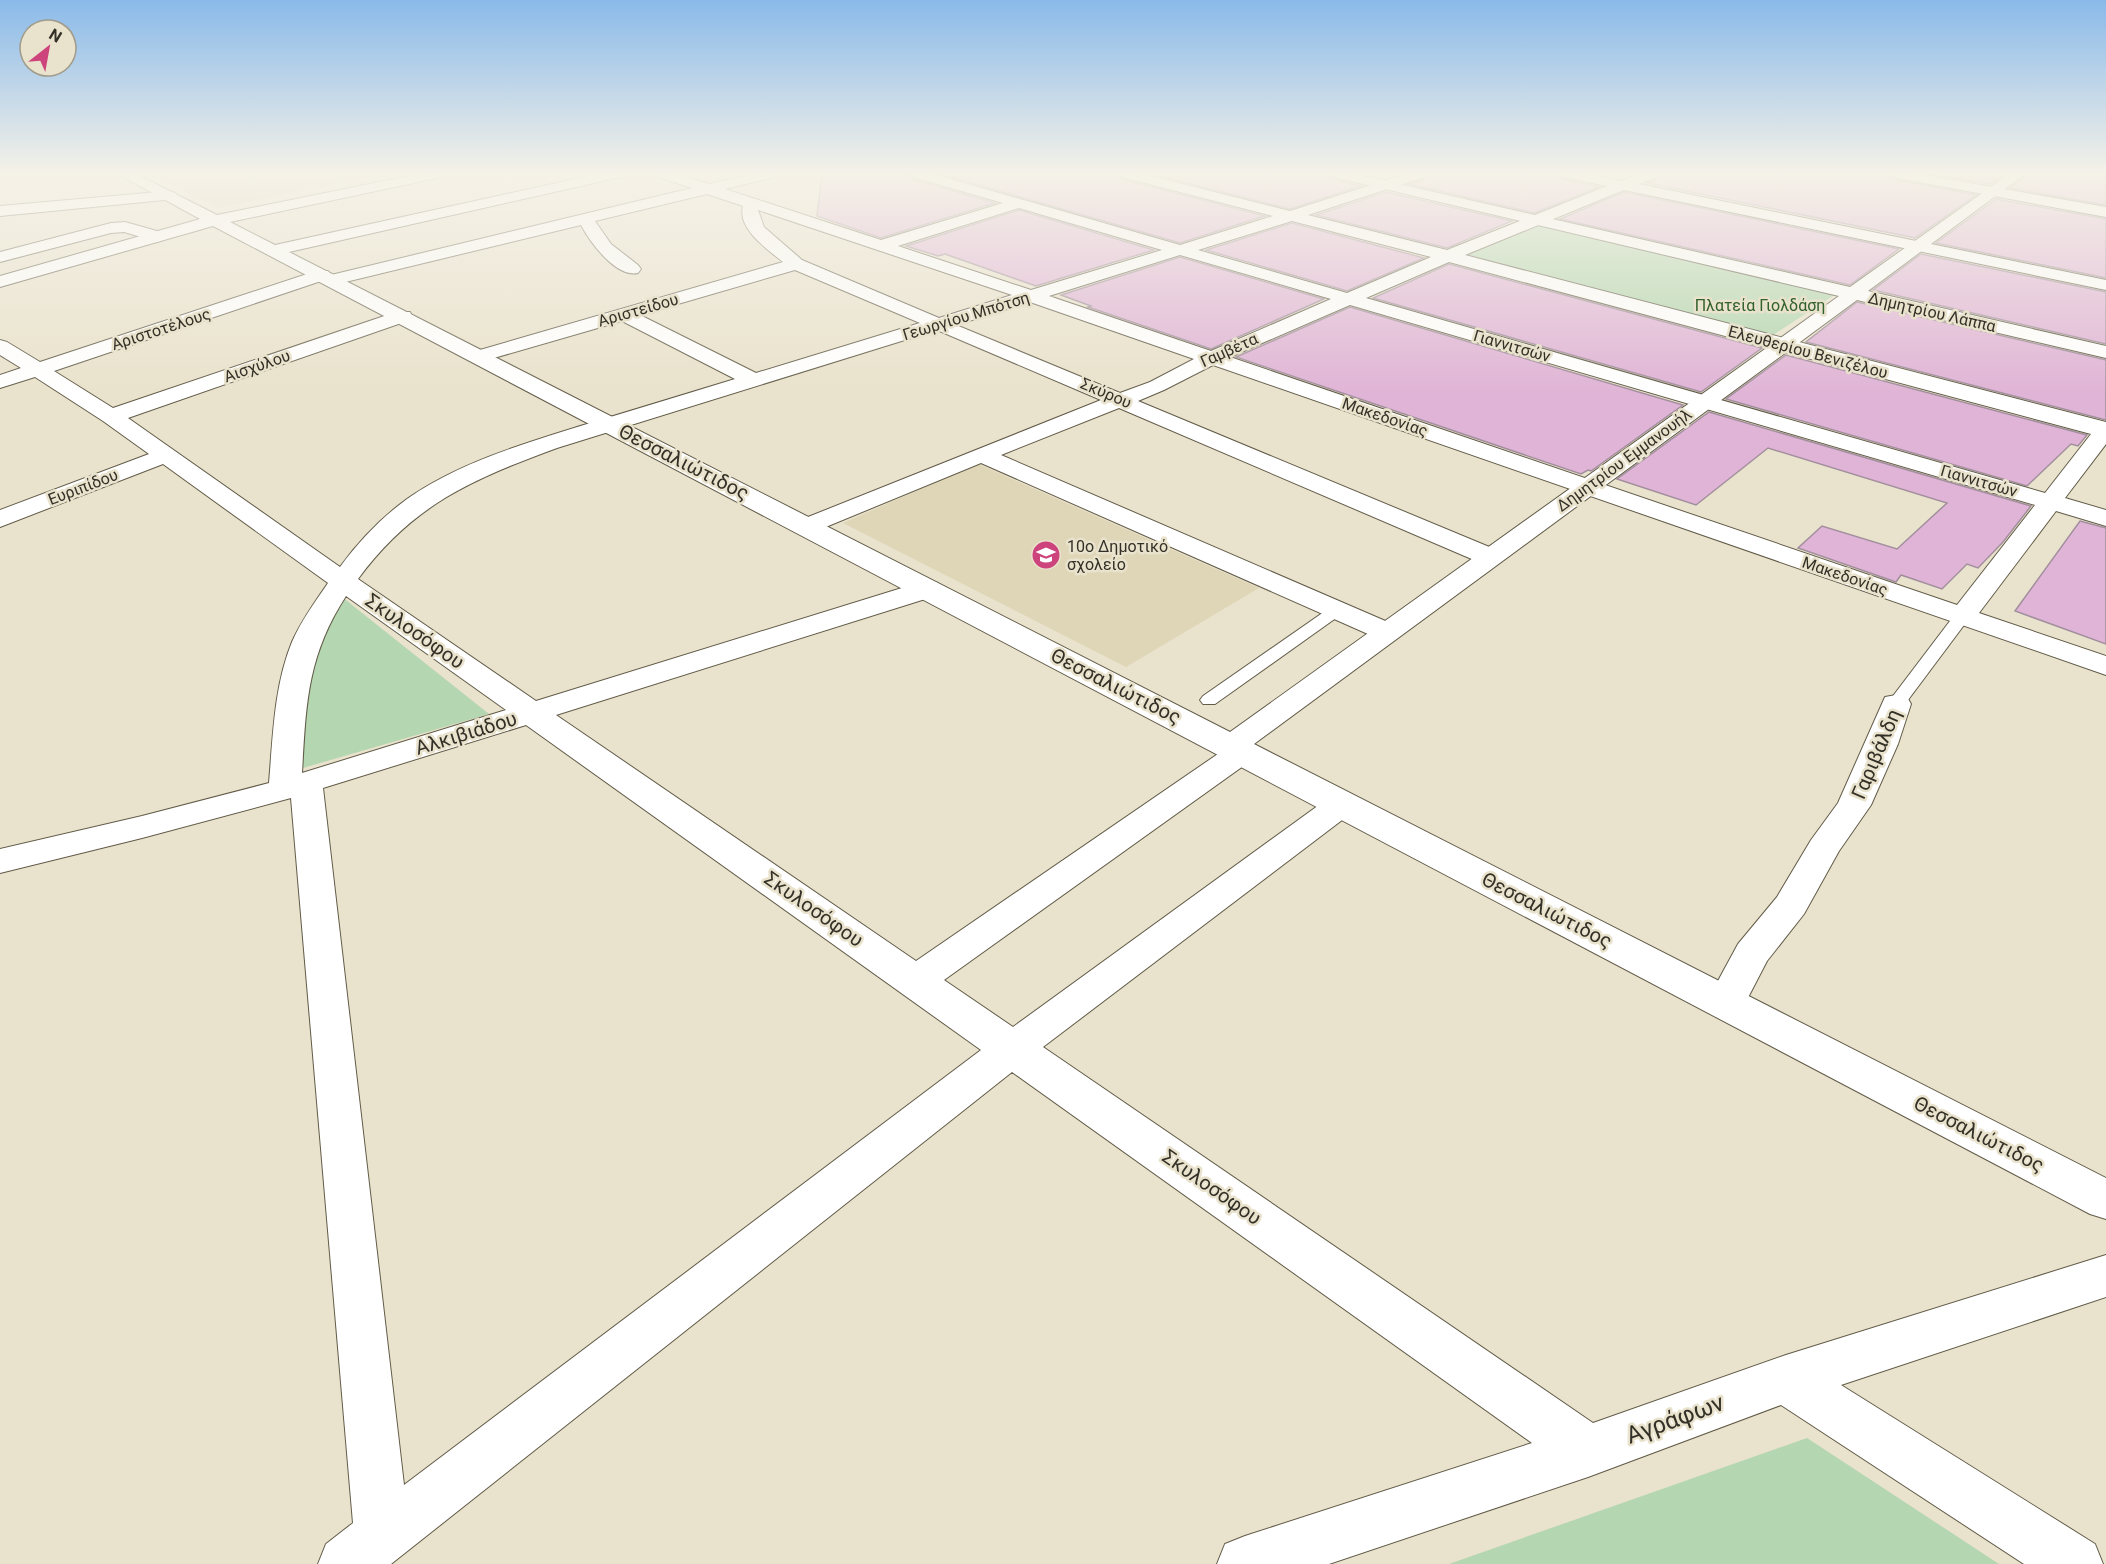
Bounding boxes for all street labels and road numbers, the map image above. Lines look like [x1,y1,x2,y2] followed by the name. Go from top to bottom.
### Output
[900,288,1032,344] street label: Γεωργίου Μπότση
[1866,288,1998,336] street label: Δημητρίου Λάππα
[596,289,680,331] street label: Αριστείδου
[109,304,213,354] street label: Αριστοτέλους
[1726,322,1890,382] street label: Ελευθερίου Βενιζέλου
[1471,326,1553,366] street label: Γιαννιτσών
[1197,329,1261,371] street label: Γαμβέτα
[221,346,293,386] street label: Αισχύλου
[1078,374,1134,412] street label: Σκύρου
[1340,393,1430,441] street label: Μακεδονίας
[1553,404,1695,515] street label: Δημητρίου Εμμανουήλ
[615,419,753,505] street label: Θεσσαλιώτιδος
[1938,461,2020,501] street label: Γιαννιτσών
[45,465,121,509] street label: Ευριπίδου
[1800,552,1890,600] street label: Μακεδονίας
[361,588,469,674] street label: Σκυλοσόφου
[1047,643,1185,729] street label: Θεσσαλιώτιδος
[1846,705,1906,803] street label: Γαριβάλδη
[412,706,520,760] street label: Αλκιβιάδου
[760,866,868,952] street label: Σκυλοσόφου
[1478,867,1616,953] street label: Θεσσαλιώτιδος
[1910,1091,2048,1177] street label: Θεσσαλιώτιδος
[1158,1144,1266,1230] street label: Σκυλοσόφου
[1622,1388,1728,1450] street label: Αγράφων

